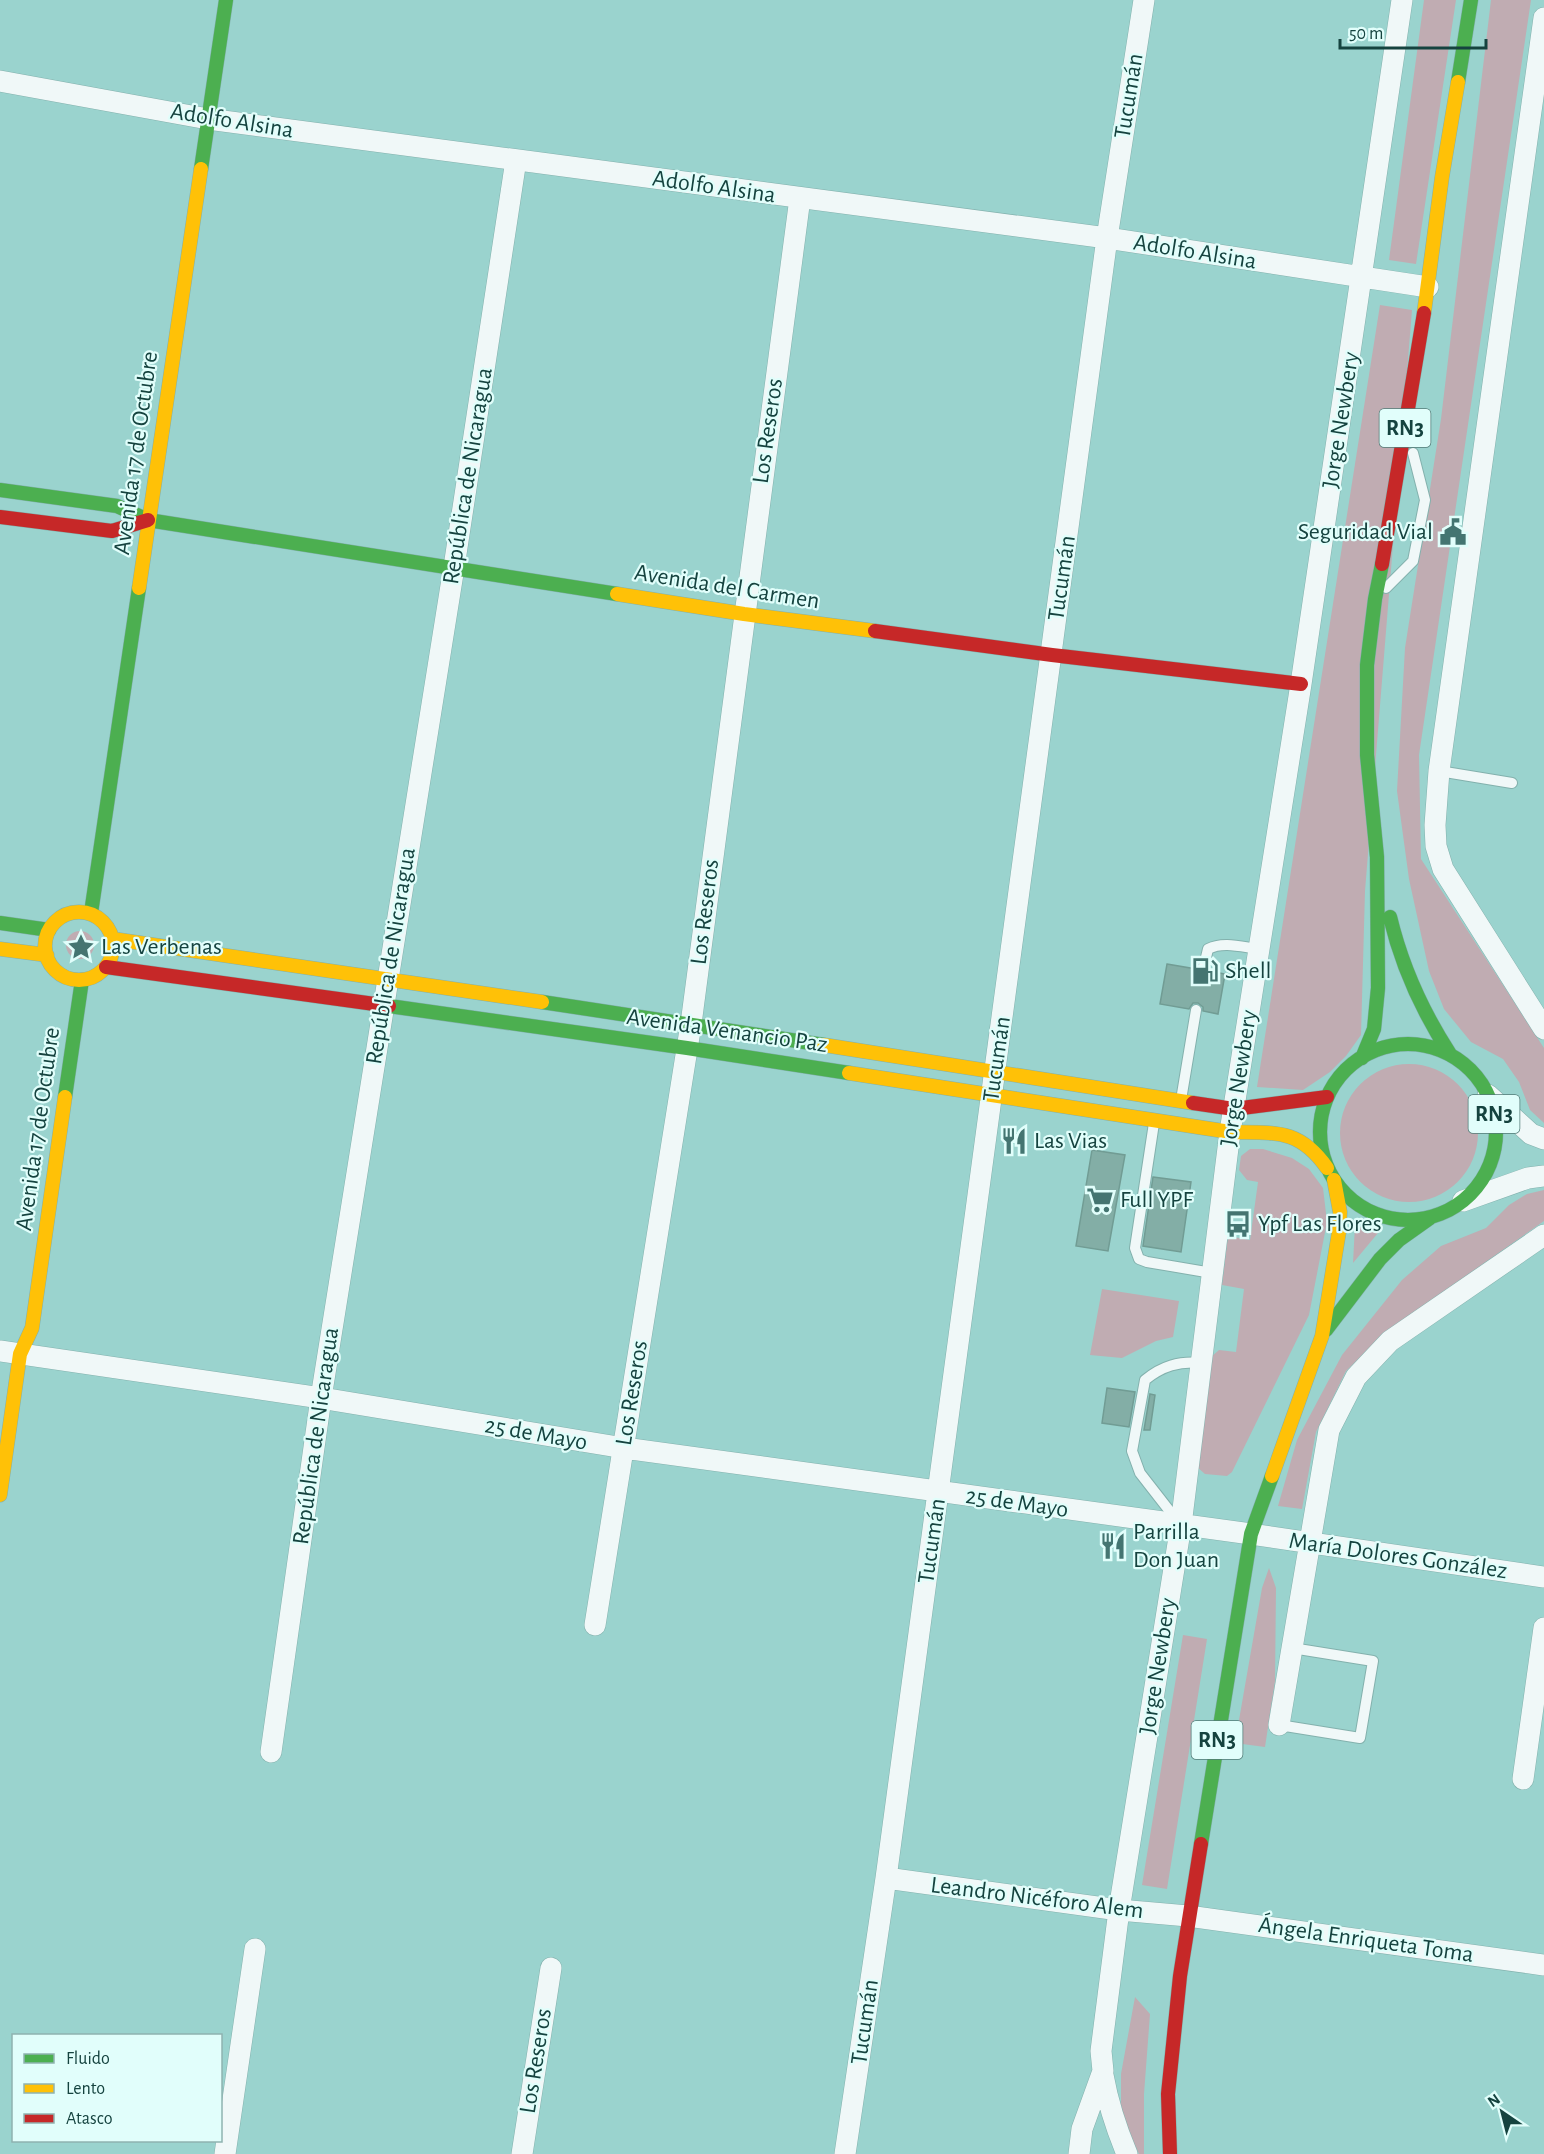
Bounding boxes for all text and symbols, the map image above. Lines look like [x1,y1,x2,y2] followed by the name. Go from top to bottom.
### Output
[1340,12,1486,50] scale bar
[1349,25,1383,43] text: 50 m
[1110,52,1148,140] street label: Tucumán
[169,99,295,143] street label: Adolfo Alsina
[651,166,777,208] street label: Adolfo Alsina
[1132,230,1258,274] street label: Adolfo Alsina
[110,350,162,556] street label: Avenida 17 de Octubre
[1318,350,1364,490] street label: Jorge Newbery
[439,366,497,586] street label: República de Nicaragua
[749,377,787,485] street label: Los Reseros
[1380,409,1430,447] road number: RN3
[1438,517,1468,547] public building icon: Seguridad Vial
[1298,520,1433,544] place label: Seguridad Vial
[1044,534,1080,622] street label: Tucumán
[633,561,821,613] street label: Avenida del Carmen
[362,846,420,1066] street label: República de Nicaragua
[687,858,723,966] street label: Los Reseros
[66,932,96,962] place icon: Las Verbenas
[101,935,222,959] place label: Las Verbenas
[1190,956,1220,986] fuel station icon: Shell
[1225,959,1272,983] place label: Shell
[625,1005,829,1057] street label: Avenida Venancio Paz
[1216,1008,1262,1148] street label: Jorge Newbery
[979,1015,1015,1103] street label: Tucumán
[12,1026,64,1232] street label: Avenida 17 de Octubre
[1468,1095,1520,1133] road number: RN3
[999,1126,1029,1156] restaurant icon: Las Vias
[1034,1129,1107,1153] place label: Las Vias
[1085,1185,1115,1215] supermarket icon: Full YPF
[1120,1188,1193,1212] place label: Full YPF
[1223,1209,1253,1239] bus stop icon: Ypf Las Flores
[1258,1212,1382,1236] place label: Ypf Las Flores
[289,1326,343,1546] street label: República de Nicaragua
[612,1339,652,1447] street label: Los Reseros
[483,1413,589,1455] street label: 25 de Mayo
[964,1484,1070,1522] street label: 25 de Mayo
[914,1497,950,1585] street label: Tucumán
[1133,1520,1219,1572] place label: Parrilla Don Juan
[1287,1529,1509,1583] street label: María Dolores González
[1098,1531,1128,1561] restaurant icon: Parrilla Don Juan
[1135,1596,1181,1736] street label: Jorge Newbery
[1192,1721,1242,1759] road number: RN3
[929,1873,1145,1923] street label: Leandro Nicéforo Alem
[1257,1911,1475,1967] street label: Ángela Enriqueta Toma
[847,1978,883,2066] street label: Tucumán
[516,2007,556,2115] street label: Los Reseros
[12,2034,222,2142] legend
[66,2050,110,2068] text: Fluido
[66,2080,105,2098] text: Lento
[1472,2082,1532,2142] north arrow
[1485,2091,1503,2110] text: N
[66,2110,113,2128] text: Atasco

